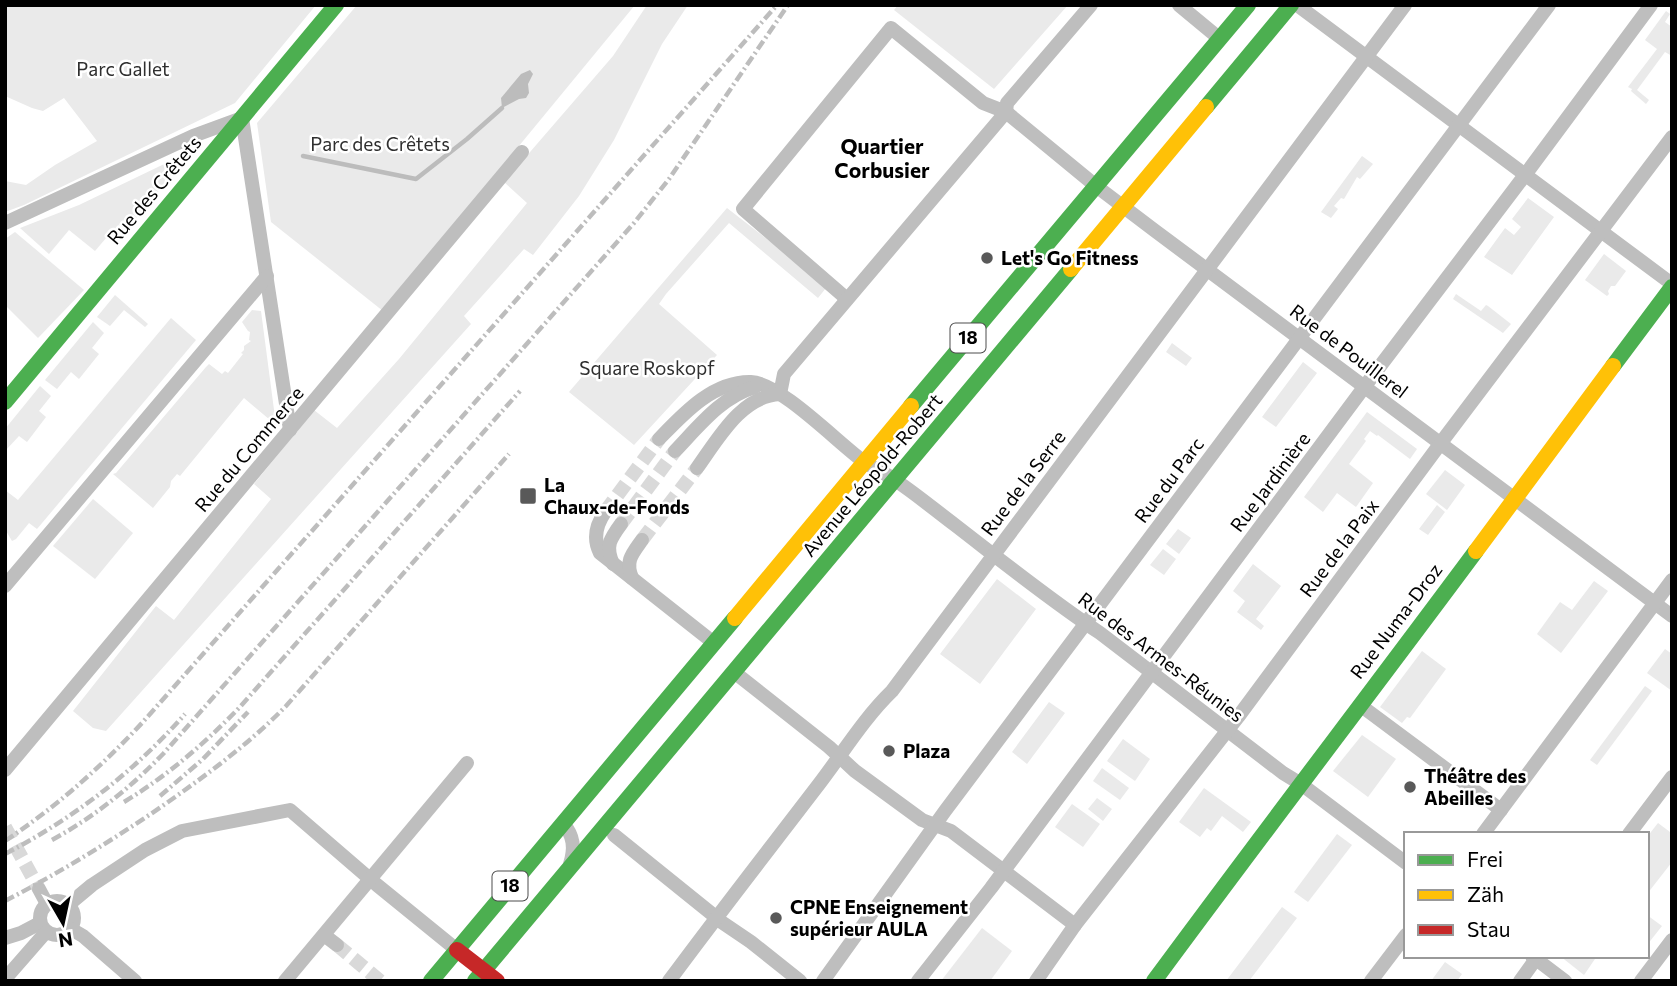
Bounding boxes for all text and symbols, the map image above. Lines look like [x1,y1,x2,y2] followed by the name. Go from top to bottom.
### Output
[76,57,170,80] park label: Parc Gallet
[102,131,206,249] street label: Rue des Crêtets
[310,132,450,155] park label: Parc des Crêtets
[834,133,930,182] district label: Quartier Corbusier
[1001,246,1139,269] place label: Let's Go Fitness
[979,250,995,266] marker: Let's Go Fitness
[1286,299,1413,402] street label: Rue de Pouillerel
[950,324,986,352] road number: 18
[579,356,715,379] park label: Square Roskopf
[190,381,308,516] street label: Rue du Commerce
[797,388,947,561] street label: Avenue Léopold-Robert
[976,425,1070,540] street label: Rue de la Serre
[1225,427,1314,536] street label: Rue Jardinière
[1129,433,1208,527] street label: Rue du Parc
[544,473,690,518] place label: La Chaux-de-Fonds
[518,486,538,506] marker: La Chaux-de-Fonds
[1294,494,1383,601] street label: Rue de la Paix
[1345,559,1446,683] street label: Rue Numa-Droz
[1074,587,1249,726] street label: Rue des Armes-Réunies
[903,739,950,762] place label: Plaza
[881,743,897,759] marker: Plaza
[1424,764,1527,809] place label: Théâtre des Abeilles
[1402,779,1418,795] marker: Théâtre des Abeilles
[1404,832,1649,958] legend
[1467,846,1503,871] text: Frei
[492,872,528,900] road number: 18
[1467,881,1504,906] text: Zäh
[28,888,98,958] north arrow
[790,895,968,940] place label: CPNE Enseignement supérieur AULA
[768,910,784,926] marker: CPNE Enseignement supérieur AULA
[1467,916,1510,941] text: Stau
[57,928,75,953] text: N

